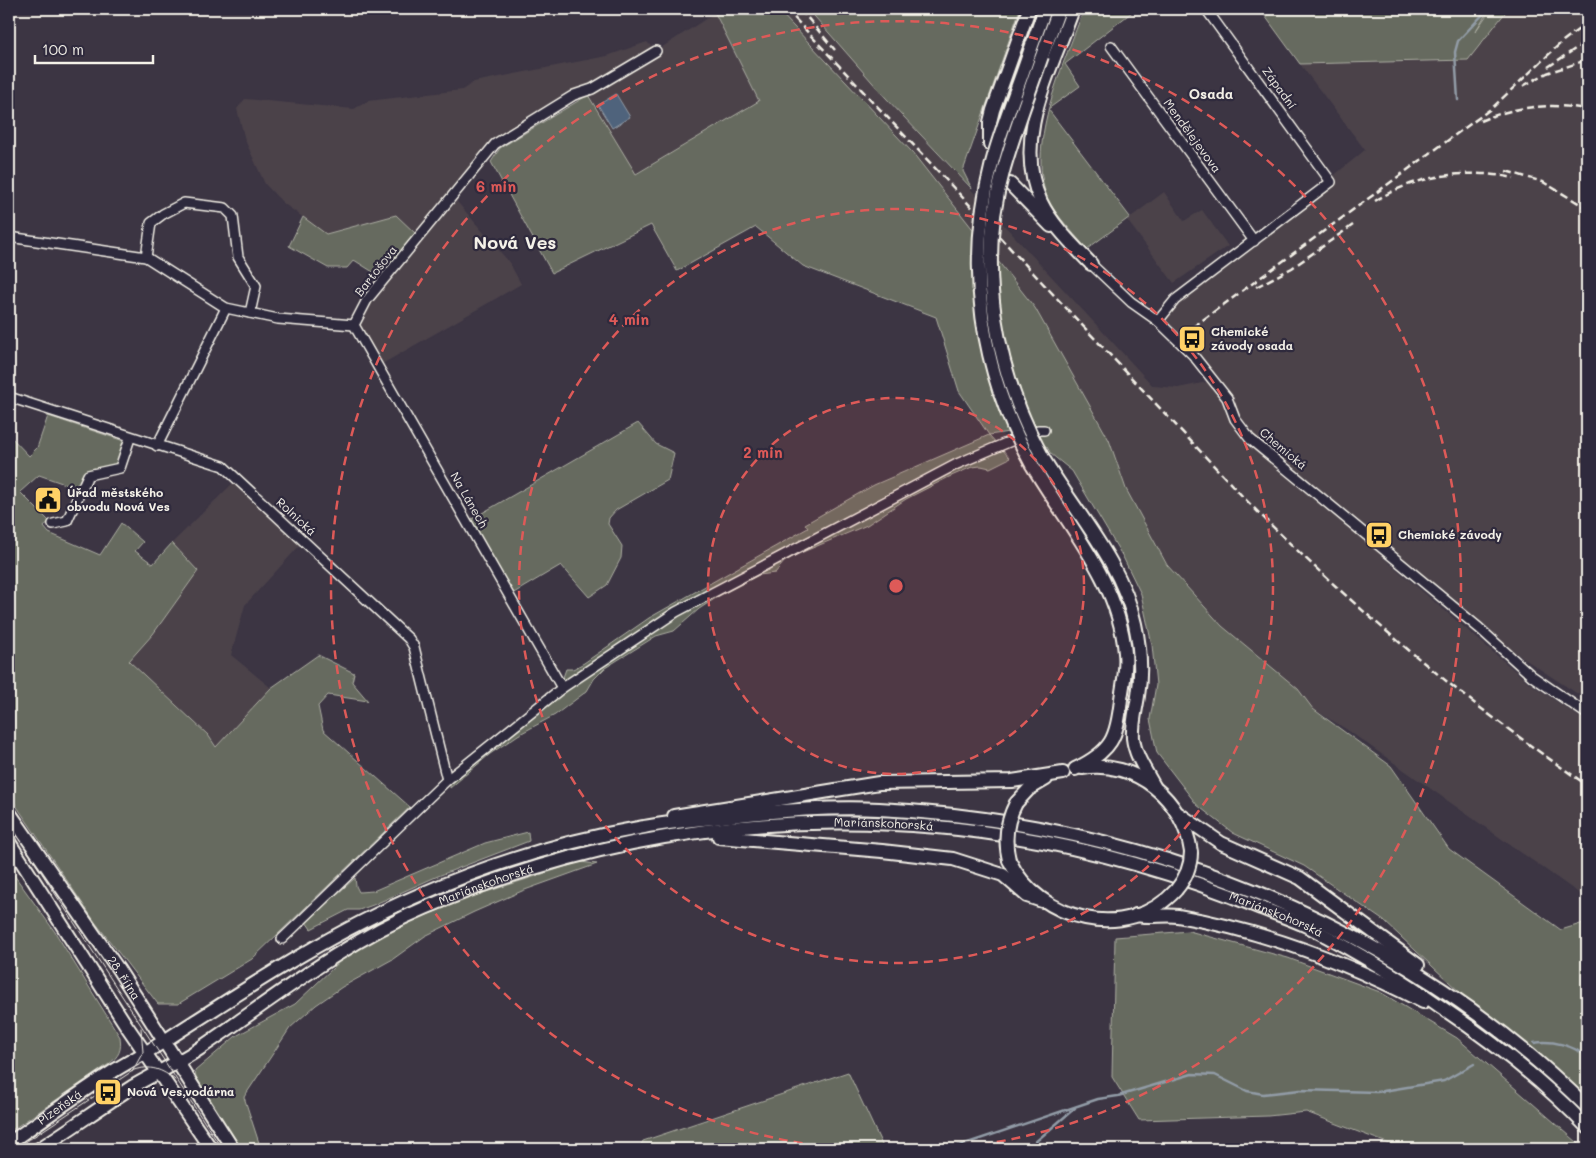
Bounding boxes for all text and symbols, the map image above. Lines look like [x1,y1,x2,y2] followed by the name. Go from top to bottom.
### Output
[35,32,152,64] scale bar
[42,39,84,59] text: 100 m
[1259,63,1301,112] street label: Západní
[1189,84,1234,103] district label: Osada
[1161,95,1225,176] street label: Mendělejevova
[476,176,516,196] text: 6 min
[474,230,556,254] district label: Nová Ves
[350,242,400,299] street label: Bartošova
[609,309,649,329] text: 4 min
[1211,323,1293,353] place label: Chemické závody osada
[1177,324,1207,354] bus stop icon: Chemické závody osada
[1257,424,1311,473] street label: Chemická
[743,442,783,462] text: 2 min
[447,469,492,530] street label: Na Lánech
[67,484,170,514] place label: Úřad městského obvodu Nová Ves
[33,485,63,515] public building icon: Úřad městského obvodu Nová Ves
[273,494,320,539] street label: Rolnická
[1364,520,1394,550] bus stop icon: Chemické závody
[1398,526,1502,542] place label: Chemické závody
[887,577,905,595] centre of rings
[834,813,934,834] street label: Mariánskohorská
[436,860,535,908] street label: Mariánskohorská
[1227,887,1326,940] street label: Mariánskohorská
[104,953,145,1003] street label: 28. října
[93,1077,123,1107] bus stop icon: Nová Ves,vodárna
[127,1083,234,1099] place label: Nová Ves,vodárna
[34,1085,85,1128] street label: Plzeňská

